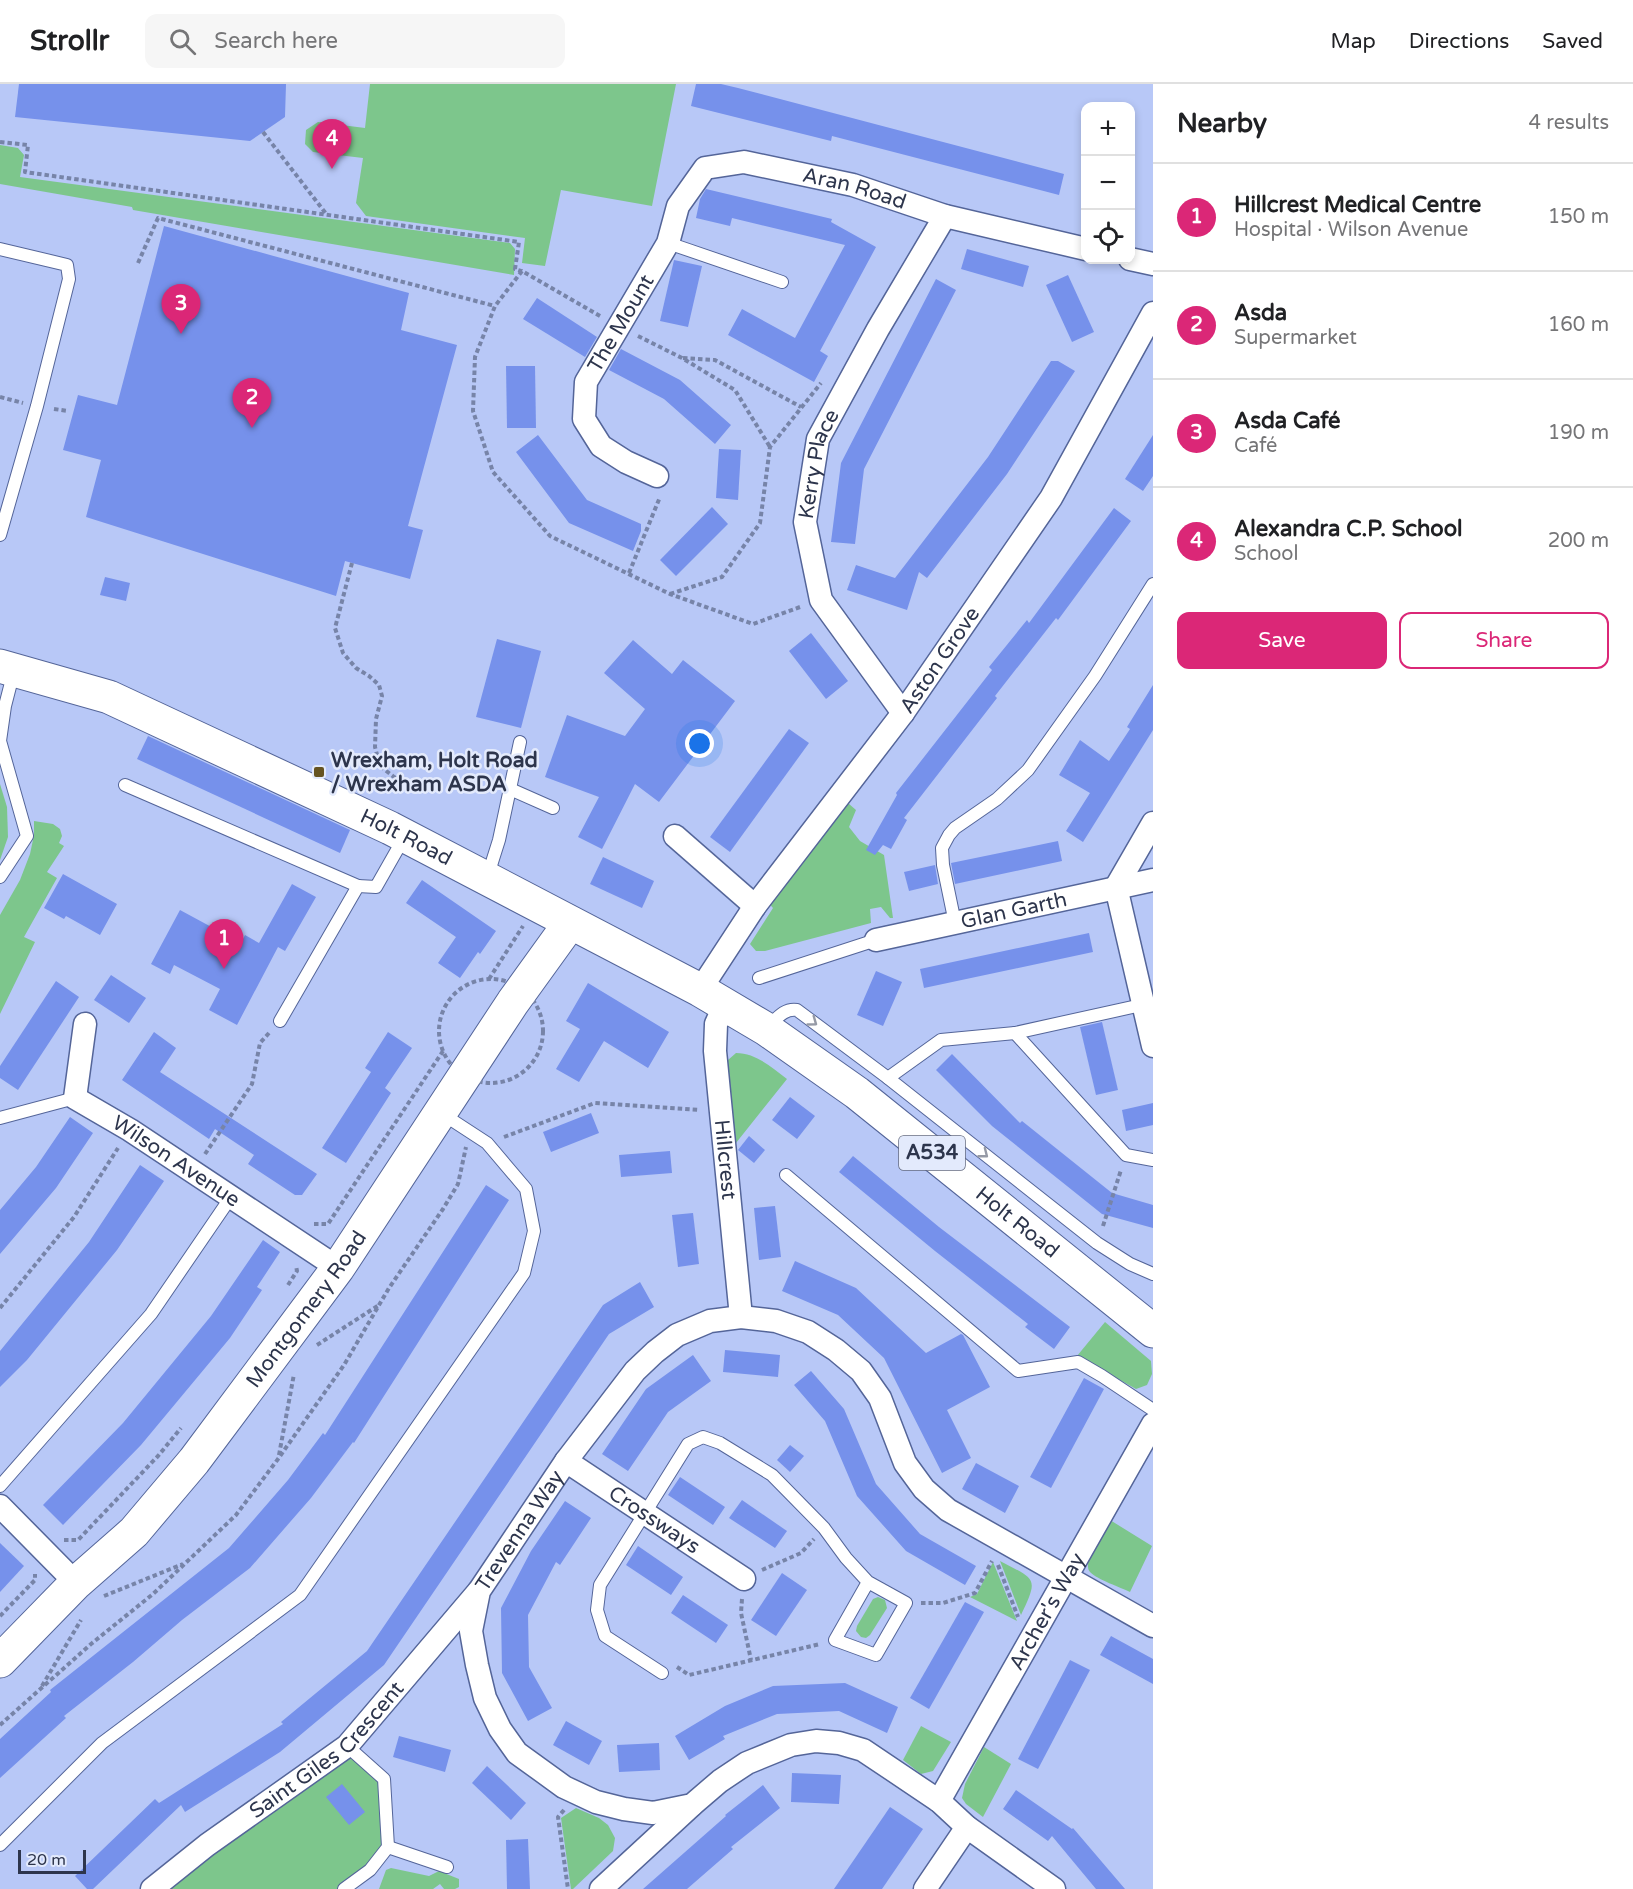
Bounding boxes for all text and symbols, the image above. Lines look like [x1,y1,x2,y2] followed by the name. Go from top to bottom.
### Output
[145,14,565,68] search box
[30,24,109,58] text: Strollr
[166,25,199,58] icon: search
[214,28,338,54] text: Search here
[1330,29,1376,54] text: Map
[1409,29,1509,54] text: Directions
[1542,29,1603,54] text: Saved
[1081,102,1135,264] map controls
[1081,102,1135,156] button: +
[1177,108,1267,139] text: Nearby
[1529,111,1609,135] text: 4 results
[312,120,352,169] pin: 4
[1081,156,1135,210] button: −
[800,162,909,215] street label: Aran Road
[1234,192,1481,218] text: Hillcrest Medical Centre
[1190,205,1203,229] text: 1
[1548,205,1609,229] text: 150 m
[1081,210,1135,264] button: locate
[1234,218,1468,242] text: Hospital · Wilson Avenue
[582,270,659,376] street label: The Mount
[162,284,201,334] pin: 3
[1234,300,1287,326] text: Asda
[1190,313,1203,337] text: 2
[1548,313,1609,337] text: 160 m
[1234,326,1357,350] text: Supermarket
[232,378,272,428] pin: 2
[793,405,844,521] street label: Kerry Place
[1234,408,1341,434] text: Asda Café
[1190,421,1203,445] text: 3
[1548,421,1609,445] text: 190 m
[1234,434,1277,458] text: Café
[1234,516,1463,542] text: Alexandra C.P. School
[1190,529,1203,553] text: 4
[1548,529,1609,553] text: 200 m
[1234,542,1298,566] text: School
[894,602,985,718] street label: Aston Grove
[1177,612,1387,669] button: Save
[1399,612,1609,669] button: Share
[685,729,714,758] your location
[331,748,538,797] place label: Wrexham, Holt Road / Wrexham ASDA
[312,765,326,779] marker: Wrexham, Holt Road / Wrexham ASDA
[356,803,457,871] street label: Holt Road
[958,887,1069,934] street label: Glan Garth
[204,920,244,969] pin: 1
[807,1015,818,1026] one-way arrow
[108,1110,245,1212] street label: Wilson Avenue
[709,1118,742,1201] street label: Hillcrest
[899,1136,965,1170] road number: A534
[978,1146,989,1157] one-way arrow
[971,1181,1064,1263] street label: Holt Road
[241,1226,372,1392] street label: Montgomery Road
[470,1465,569,1596] street label: Trevenna Way
[604,1480,705,1559] street label: Crossways
[1003,1548,1090,1674] street label: Archer's Way
[244,1676,409,1824] street label: Saint Giles Crescent
[18,1847,86,1874] scale bar
[27,1850,66,1870] text: 20 m

